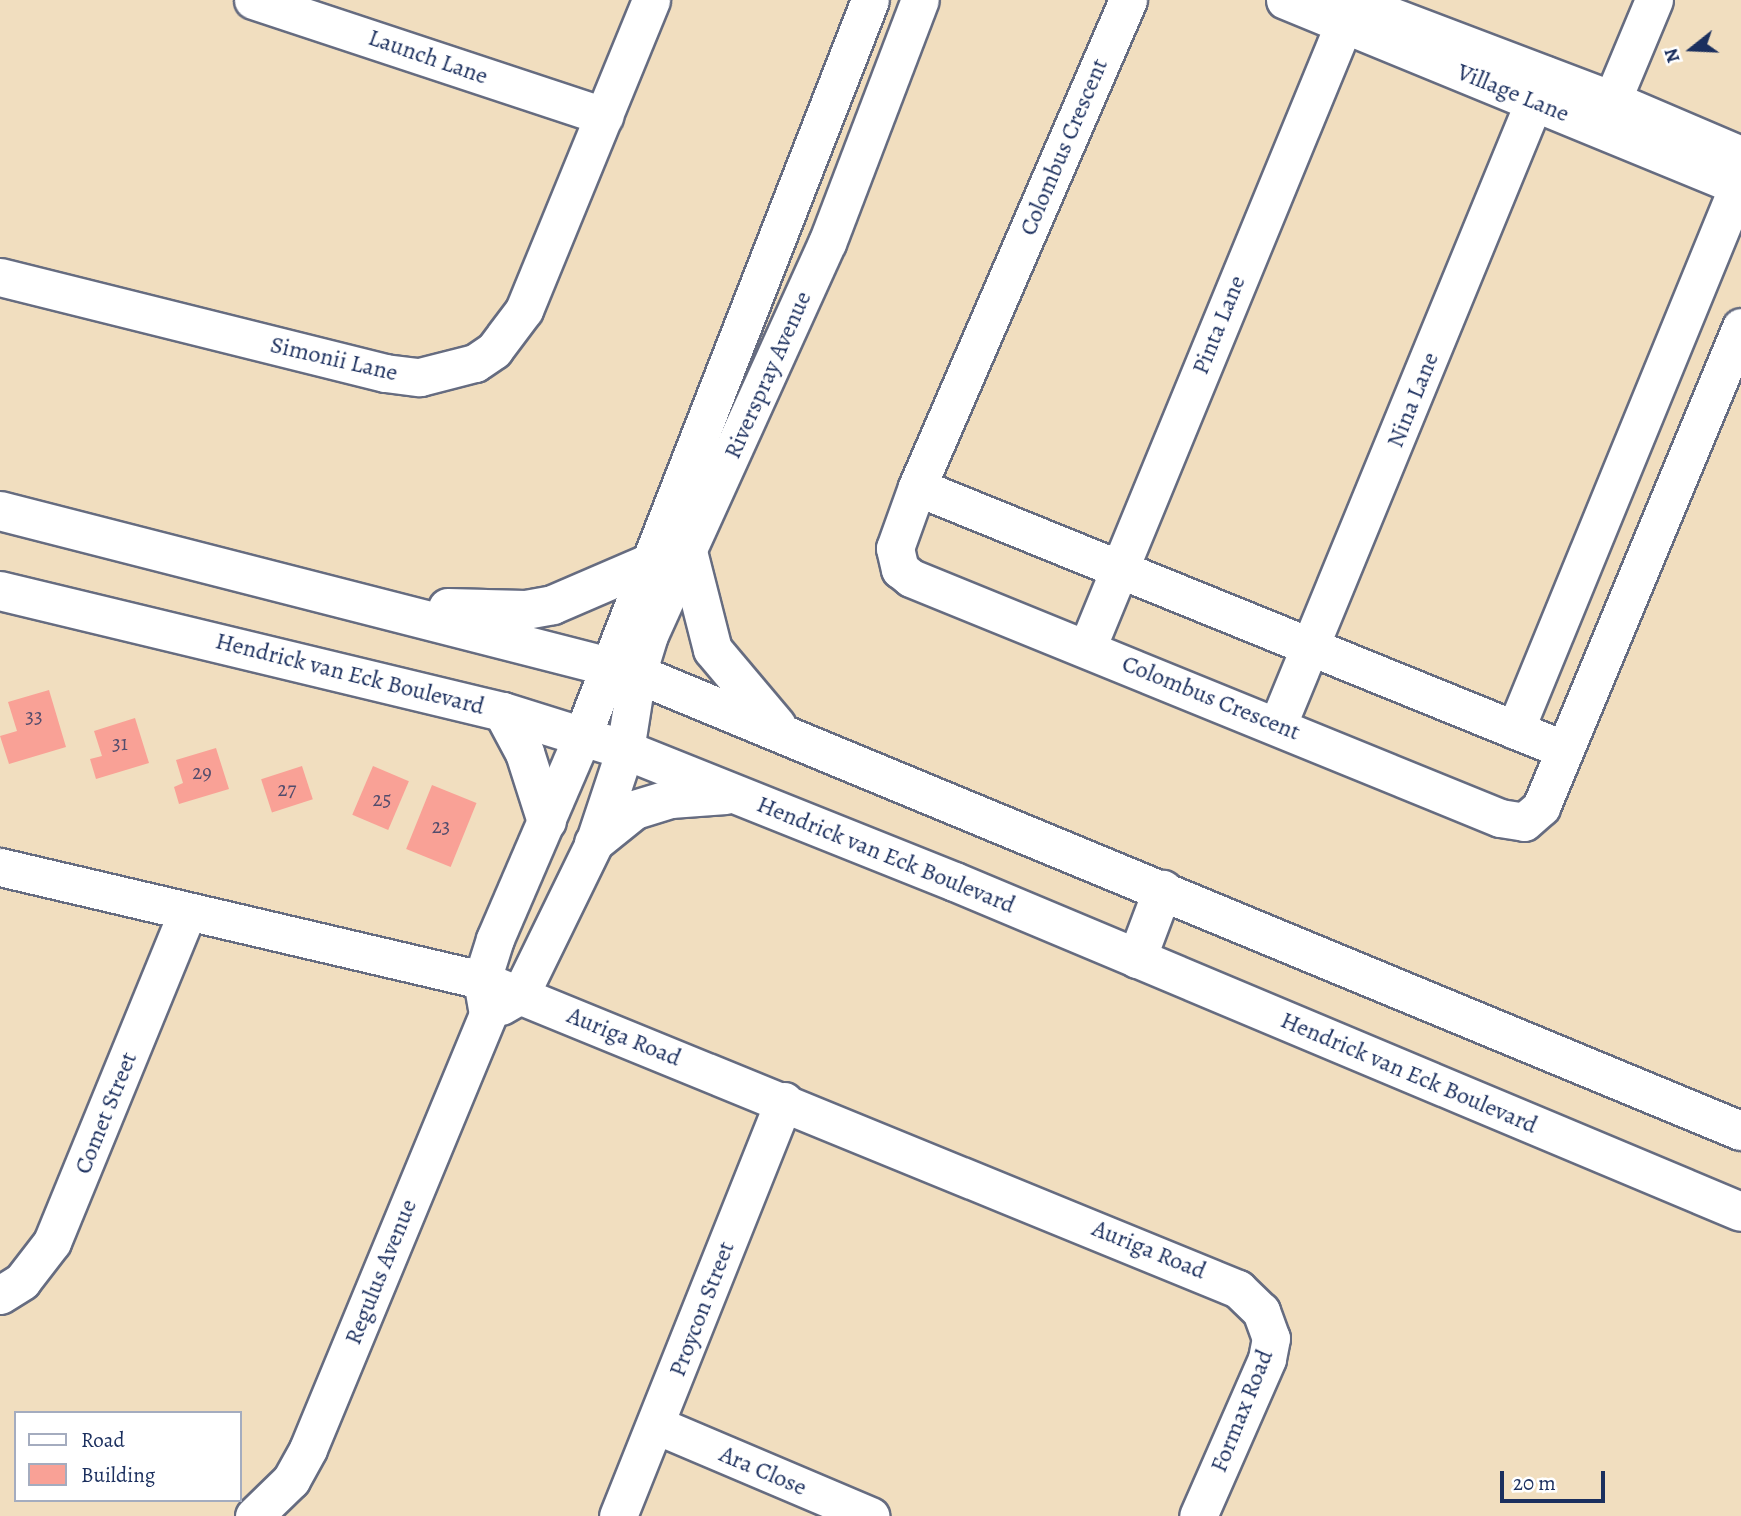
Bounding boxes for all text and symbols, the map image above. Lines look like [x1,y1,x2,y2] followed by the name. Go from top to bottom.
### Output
[1657,14,1727,84] north arrow
[364,23,492,91] street label: Launch Lane
[1658,45,1687,66] text: N
[1014,54,1114,240] street label: Colombus Crescent
[1453,58,1573,128] street label: Village Lane
[1186,271,1252,379] street label: Pinta Lane
[718,287,818,463] street label: Riverspray Avenue
[267,330,401,388] street label: Simonii Lane
[1381,348,1445,452] street label: Nina Lane
[213,627,487,721] street label: Hendrick van Eck Boulevard
[1118,649,1304,747] street label: Colombus Crescent
[25,703,43,729] house number: 33
[112,730,128,756] house number: 31
[192,759,212,785] house number: 29
[278,776,296,802] house number: 27
[372,786,392,812] house number: 25
[753,790,1019,920] street label: Hendrick van Eck Boulevard
[432,813,450,839] house number: 23
[563,1001,685,1073] street label: Auriga Road
[1276,1006,1542,1140] street label: Hendrick van Eck Boulevard
[69,1048,143,1178] street label: Comet Street
[339,1195,423,1349] street label: Regulus Avenue
[1088,1214,1210,1286] street label: Auriga Road
[663,1237,741,1381] street label: Proycon Street
[1204,1346,1280,1476] street label: Formax Road
[14,1411,242,1502] legend
[81,1426,125,1454] text: Road
[715,1440,811,1502] street label: Ara Close
[1503,1456,1608,1500] scale bar
[81,1461,155,1489] text: Building
[1513,1469,1556,1497] text: 20 m

